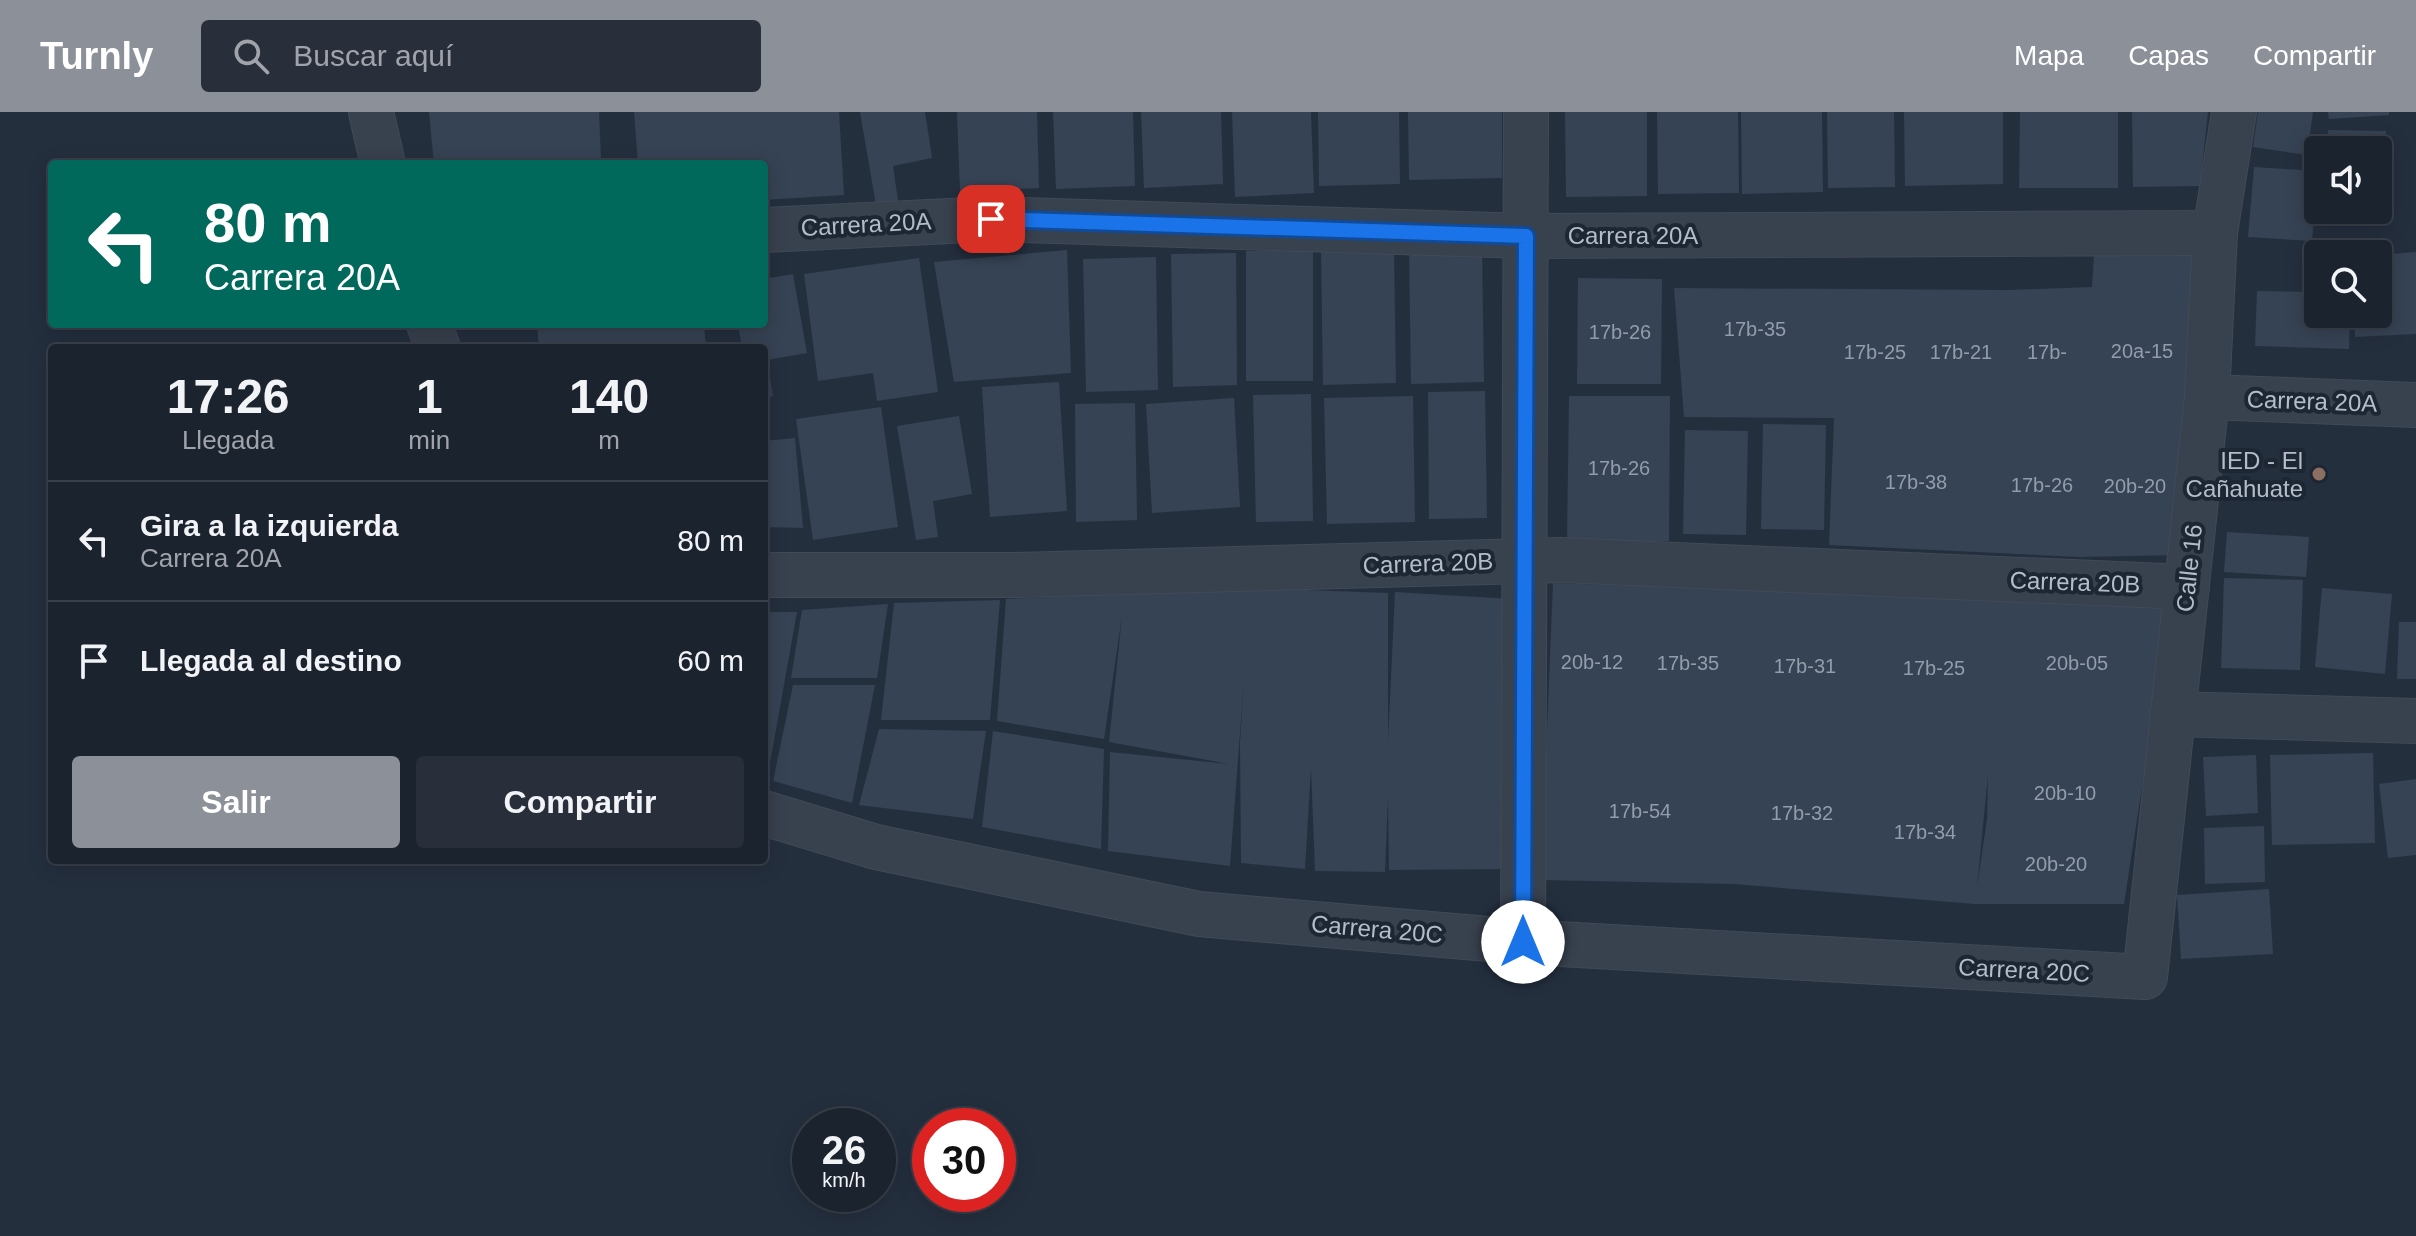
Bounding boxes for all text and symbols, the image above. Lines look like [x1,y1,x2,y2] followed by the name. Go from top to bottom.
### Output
[201,20,761,92] search box
[229,34,273,78] icon: search
[40,35,153,77] text: Turnly
[293,39,453,72] text: Buscar aquí
[2014,40,2084,71] text: Mapa
[2128,40,2209,71] text: Capas
[2253,40,2376,71] text: Compartir
[2304,136,2392,328] map controls
[2304,136,2392,224] button: sound
[957,185,1025,253] pin
[204,191,332,254] text: 80 m
[72,192,176,296] icon: left
[969,197,1013,241] icon: arrive
[800,207,932,241] street label: Carrera 20A
[1568,222,1698,249] street label: Carrera 20A
[2304,240,2392,328] button: search
[204,257,400,298] text: Carrera 20A
[1724,318,1786,340] house number: 17b-35
[1589,321,1651,343] house number: 17b-26
[2111,340,2173,362] house number: 20a-15
[1844,341,1906,363] house number: 17b-25
[1930,341,1992,363] house number: 17b-21
[2027,341,2067,363] house number: 17b-
[167,370,290,423] text: 17:26
[416,370,443,423] text: 1
[569,370,649,423] text: 140
[2246,385,2378,417] street label: Carrera 20A
[182,425,274,455] text: Llegada
[408,425,450,455] text: min
[598,425,620,455] text: m
[2186,447,2303,502] place label: IED - El Cañahuate
[1588,457,1650,479] house number: 17b-26
[2310,465,2328,483] marker: IED - El Cañahuate
[1885,471,1947,493] house number: 17b-38
[2011,474,2073,496] house number: 17b-26
[2104,475,2166,497] house number: 20b-20
[140,509,398,542] text: Gira a la izquierda
[72,519,116,563] icon: left
[2171,523,2207,613] street label: Calle 16
[677,524,744,557] text: 80 m
[140,543,282,573] text: Carrera 20A
[1362,547,1494,579] street label: Carrera 20B
[2009,566,2141,598] street label: Carrera 20B
[72,639,116,683] icon: arrive
[140,644,402,677] text: Llegada al destino
[677,644,744,677] text: 60 m
[1561,651,1623,673] house number: 20b-12
[1657,652,1719,674] house number: 17b-35
[2046,652,2108,674] house number: 20b-05
[1774,655,1836,677] house number: 17b-31
[1903,657,1965,679] house number: 17b-25
[72,756,400,848] button: Salir
[416,756,744,848] button: Compartir
[2034,782,2096,804] house number: 20b-10
[1609,800,1671,822] house number: 17b-54
[1771,802,1833,824] house number: 17b-32
[1894,821,1956,843] house number: 17b-34
[2025,853,2087,875] house number: 20b-20
[1481,900,1565,984] position arrow
[1310,910,1444,948] street label: Carrera 20C
[1957,953,2091,987] street label: Carrera 20C
[912,1108,1016,1212] speed limit sign: 30
[822,1128,866,1172] text: 26
[822,1169,866,1191] text: km/h

